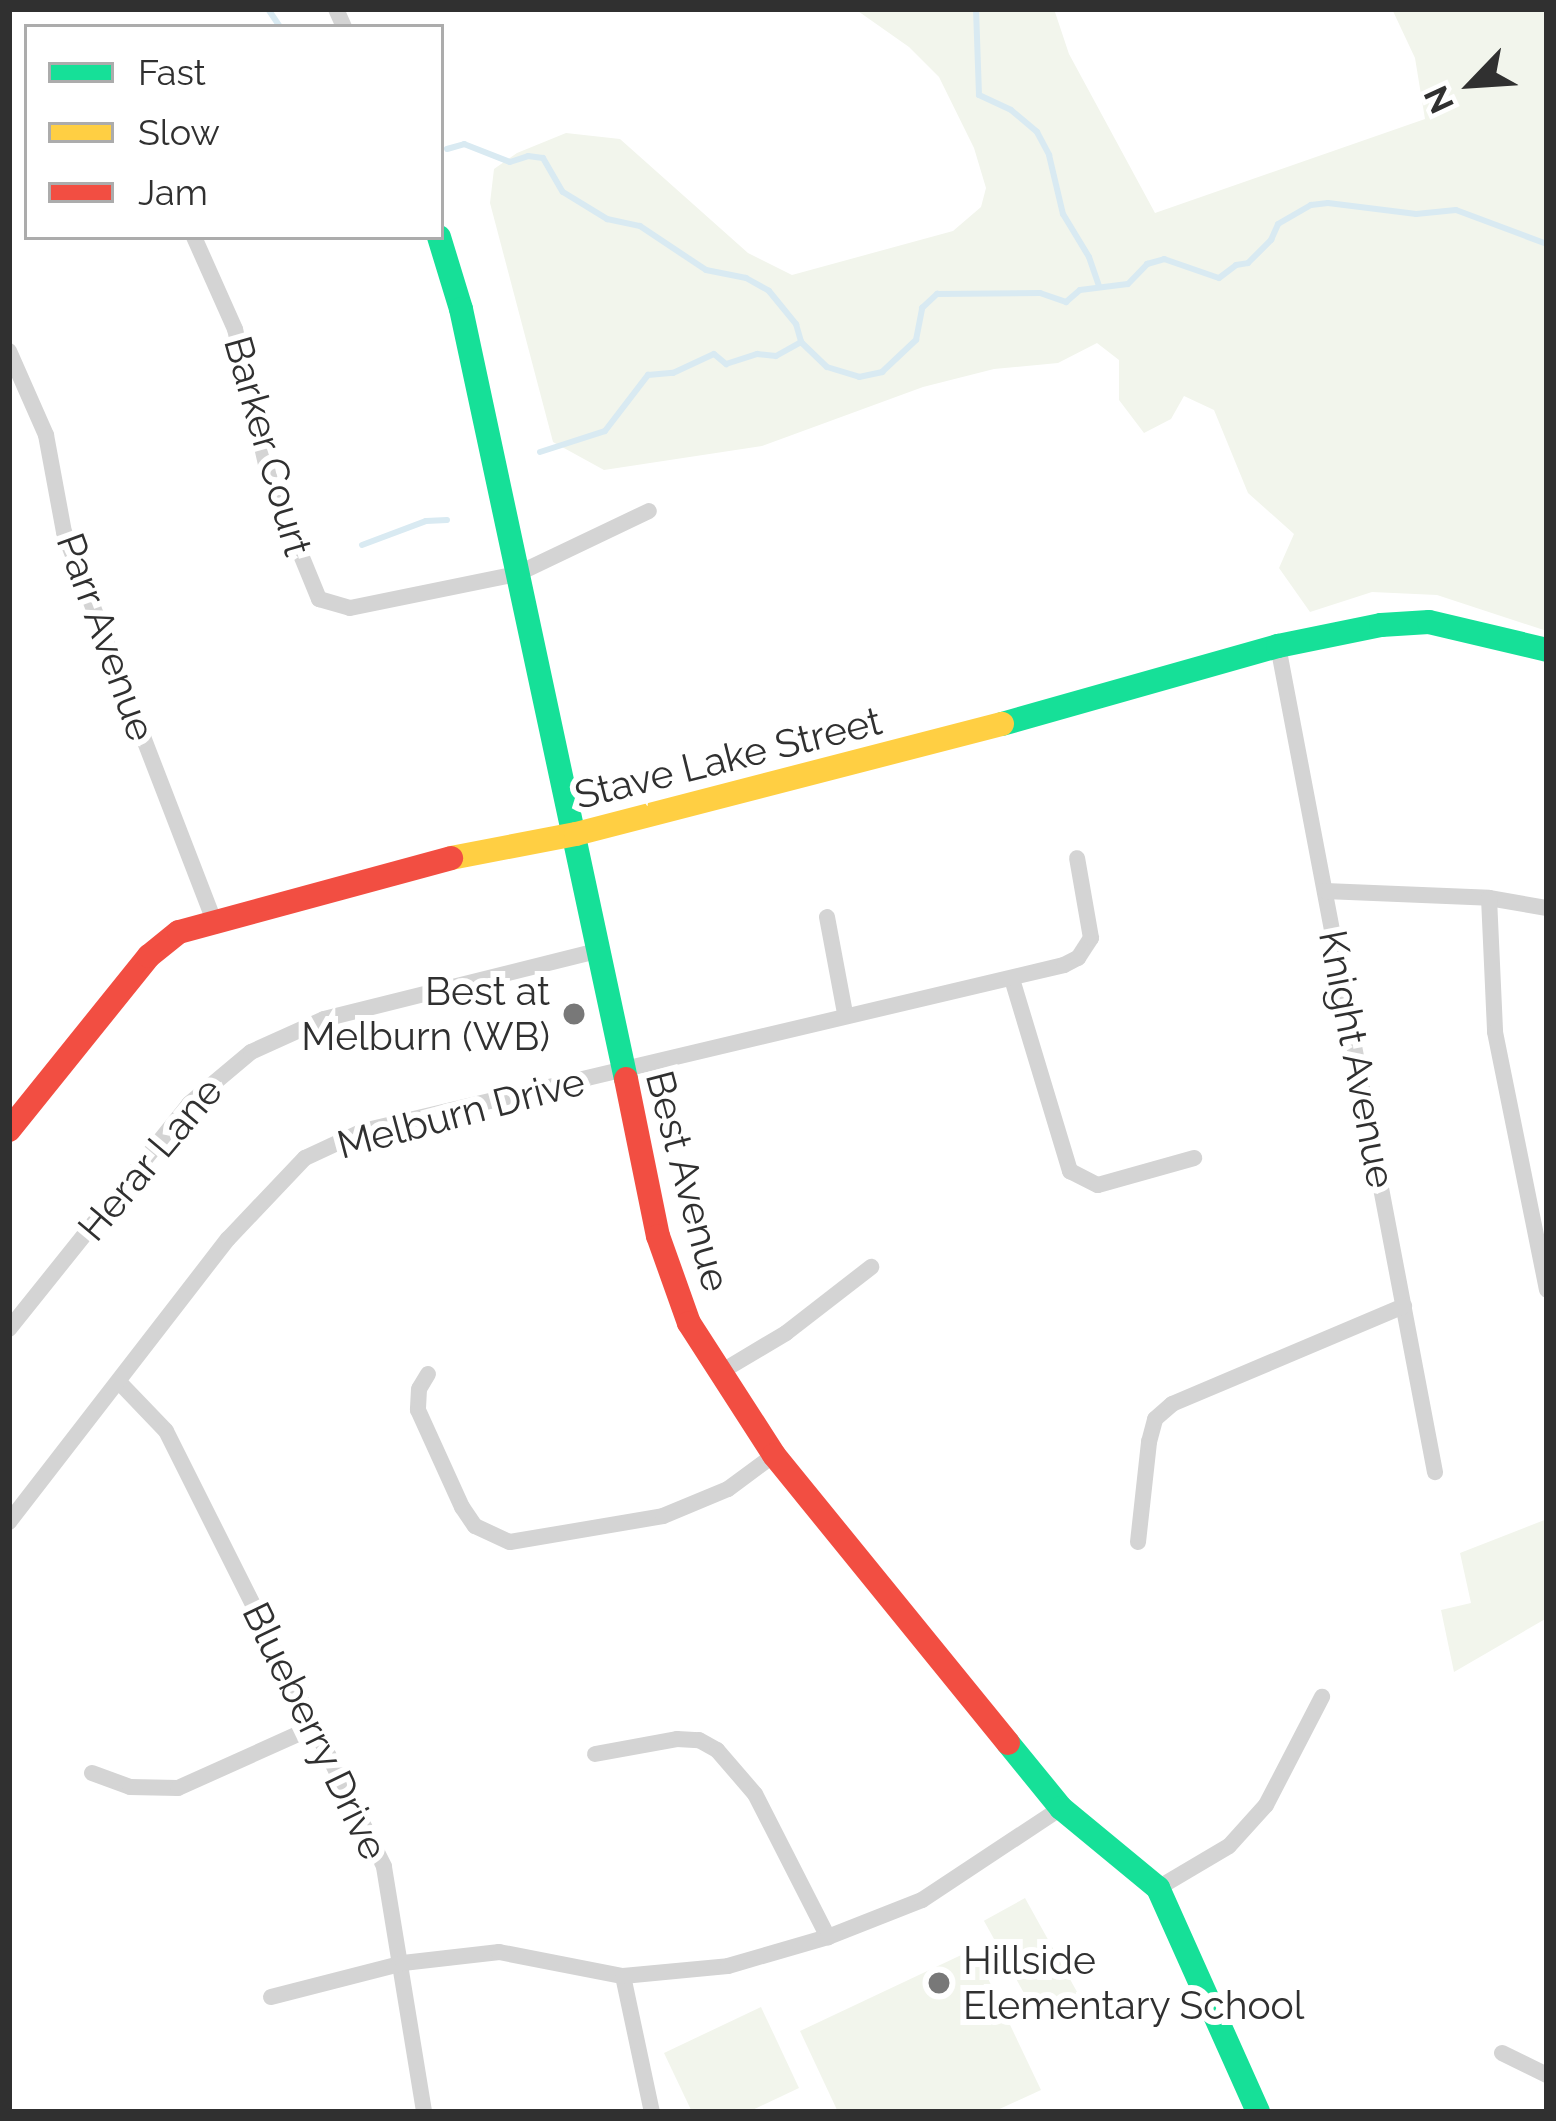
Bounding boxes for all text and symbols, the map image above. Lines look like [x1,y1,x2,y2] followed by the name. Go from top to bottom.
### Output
[24,24,444,240] legend
[1412,24,1532,144] north arrow
[138,51,206,93] text: Fast
[1416,80,1462,119] text: N
[138,111,220,153] text: Slow
[138,171,208,213] text: Jam
[214,330,322,562] street label: Barker Court
[46,526,166,748] street label: Parr Avenue
[570,697,886,819] street label: Stave Lake Street
[1309,926,1405,1192] street label: Knight Avenue
[301,969,550,1060] place label: Best at Melburn (WB)
[561,1001,587,1027] marker: Best at Melburn (WB)
[332,1058,590,1168] street label: Melburn Drive
[636,1065,740,1297] street label: Best Avenue
[68,1068,232,1250] street label: Herar Lane
[232,1594,398,1868] street label: Blueberry Drive
[963,1938,1305,2029] place label: Hillside Elementary School
[926,1970,952,1996] marker: Hillside Elementary School

